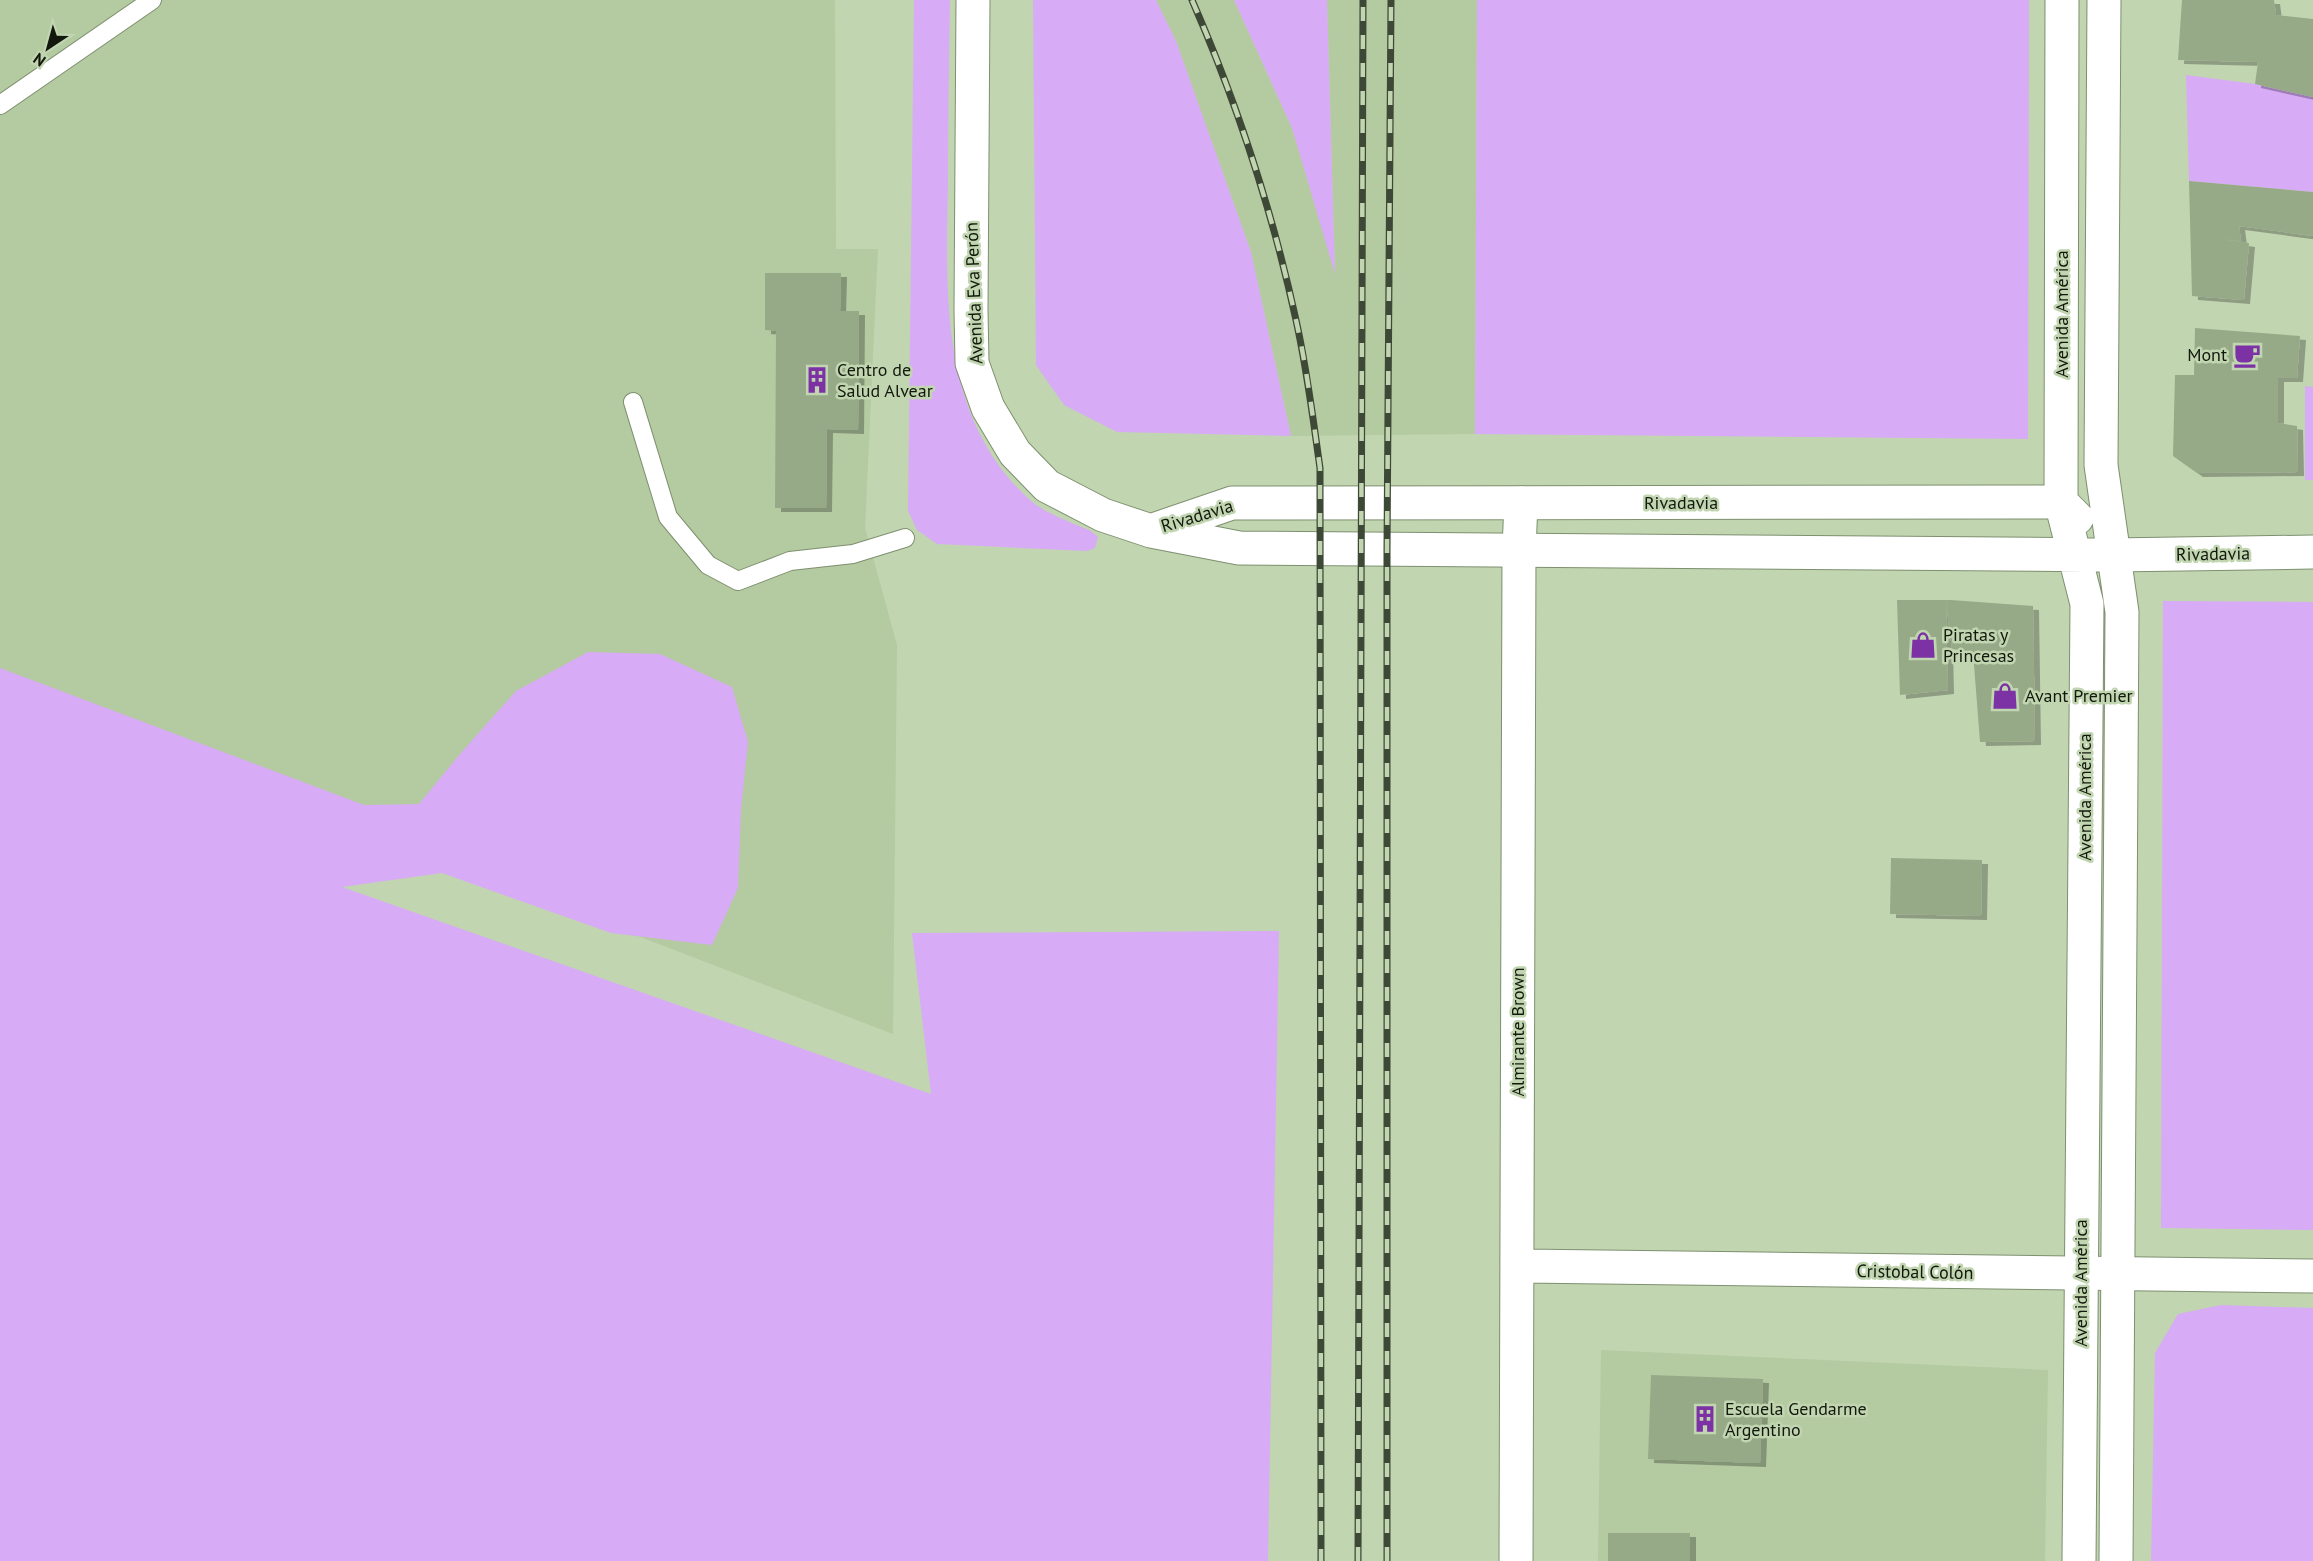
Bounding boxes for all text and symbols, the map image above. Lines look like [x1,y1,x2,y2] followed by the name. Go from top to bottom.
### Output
[18,18,78,78] north arrow
[29,49,49,71] text: N
[960,222,987,364] street label: Avenida Eva Perón
[2050,250,2073,378] street label: Avenida América
[2232,340,2262,370] cafe icon: Mont
[2187,343,2227,366] place label: Mont
[837,358,933,402] place label: Centro de Salud Alvear
[802,365,832,395] building icon: Centro de Salud Alvear
[1644,491,1718,514] street label: Rivadavia
[1158,494,1236,537] street label: Rivadavia
[2176,541,2250,566] street label: Rivadavia
[1943,623,2014,667] place label: Piratas y Princesas
[1908,630,1938,660] shop icon: Piratas y Princesas
[1990,681,2020,711] shop icon: Avant Premier
[2025,684,2133,707] place label: Avant Premier
[2073,733,2096,861] street label: Avenida América
[1506,967,1529,1097] street label: Almirante Brown
[2069,1219,2092,1347] street label: Avenida América
[1856,1259,1974,1284] street label: Cristobal Colón
[1725,1397,1867,1441] place label: Escuela Gendarme Argentino
[1690,1404,1720,1434] building icon: Escuela Gendarme Argentino

